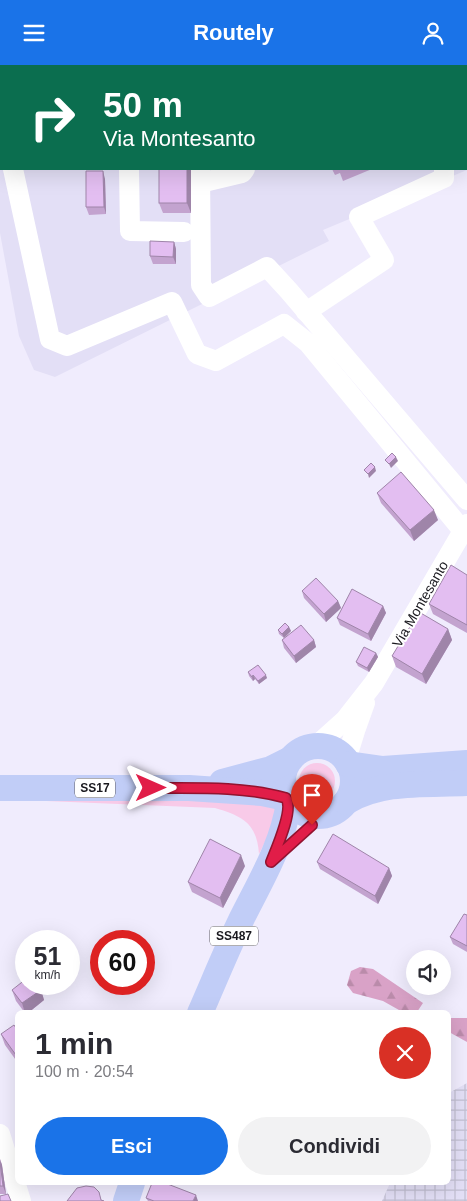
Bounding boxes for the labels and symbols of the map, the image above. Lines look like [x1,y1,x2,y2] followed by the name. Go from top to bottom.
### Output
[389,558,451,650] street label: Via Montesanto
[124,761,176,813] position arrow
[291,774,333,825] pin
[75,779,115,797] road number: SS17
[210,926,258,945] road number: SS487
[90,930,155,995] speed limit sign: 60

